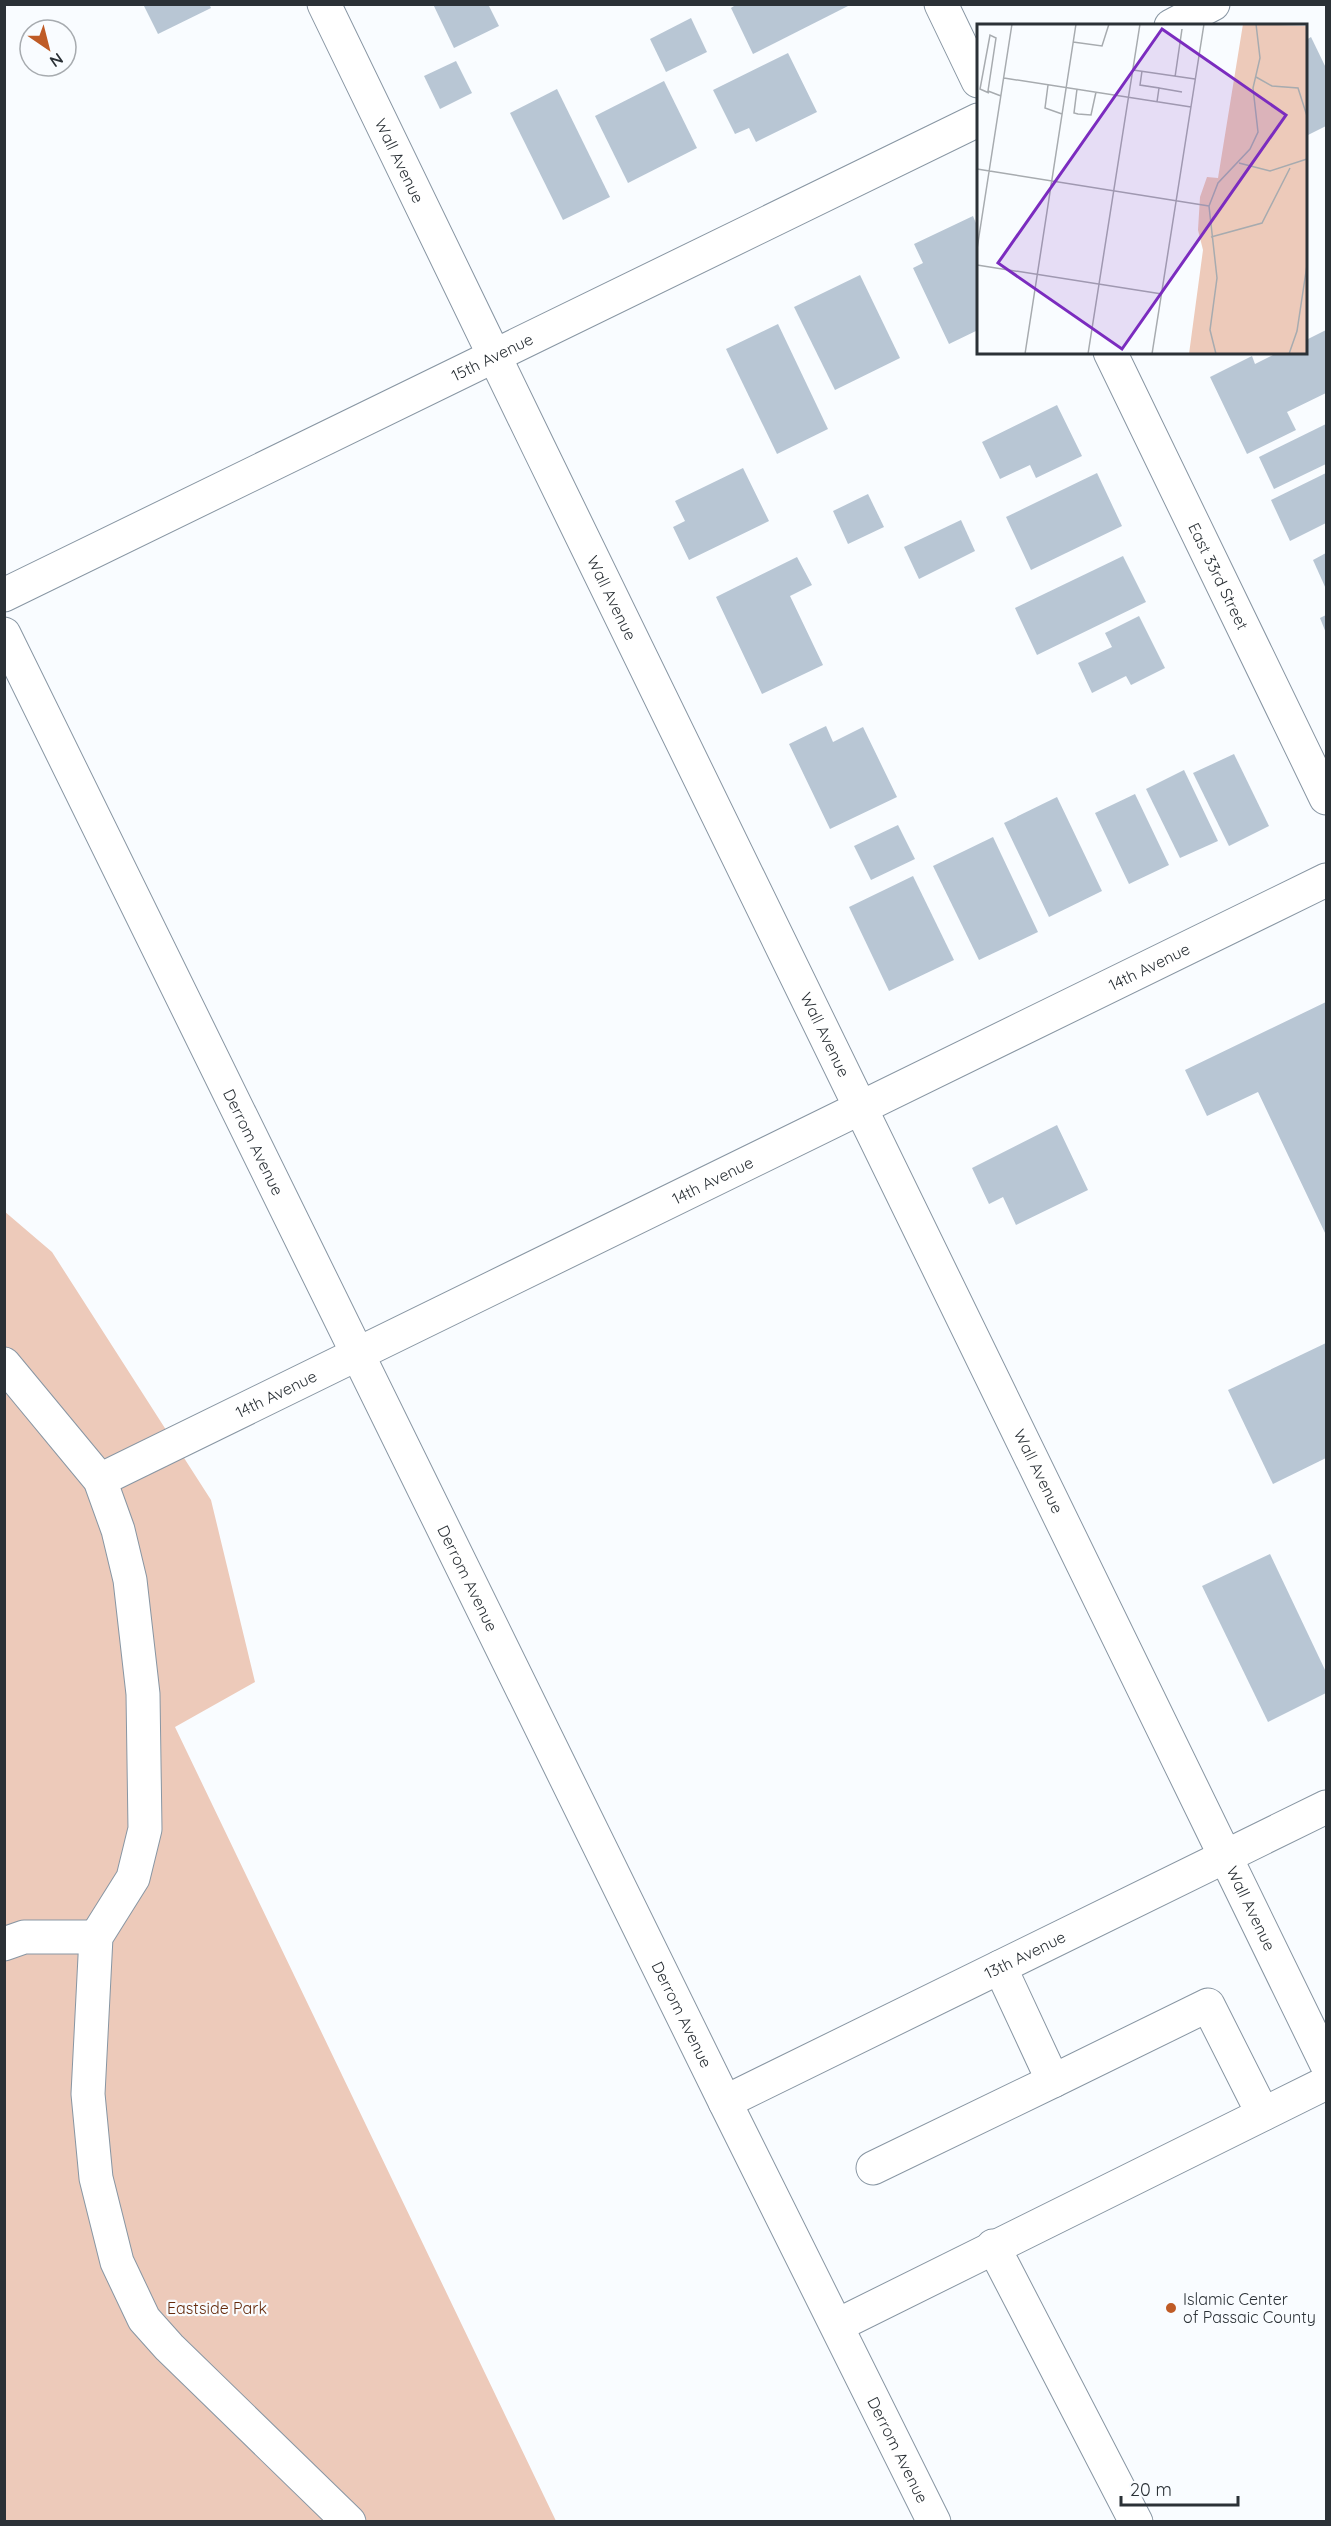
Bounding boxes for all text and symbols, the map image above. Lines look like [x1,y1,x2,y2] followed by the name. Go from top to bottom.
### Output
[18,18,78,78] north arrow
[977,24,1307,354] inset map
[46,49,67,72] text: N
[371,115,429,206] street label: Wall Avenue
[448,329,536,385] street label: 15th Avenue
[1184,519,1253,633] street label: East 33rd Street
[583,552,641,643] street label: Wall Avenue
[1105,938,1193,995] street label: 14th Avenue
[796,989,854,1080] street label: Wall Avenue
[219,1086,288,1199] street label: Derrom Avenue
[669,1152,756,1208] street label: 14th Avenue
[232,1366,320,1422] street label: 14th Avenue
[1010,1426,1068,1517] street label: Wall Avenue
[433,1522,502,1635] street label: Derrom Avenue
[1222,1863,1280,1954] street label: Wall Avenue
[981,1926,1069,1983] street label: 13th Avenue
[647,1958,717,2071] street label: Derrom Avenue
[1183,2289,1316,2327] place label: Islamic Center of Passaic County
[167,2298,267,2318] park label: Eastside Park
[1164,2301,1178,2315] marker: Islamic Center of Passaic County
[863,2393,933,2506] street label: Derrom Avenue
[1121,2469,1238,2507] scale bar
[1130,2478,1172,2501] text: 20 m

